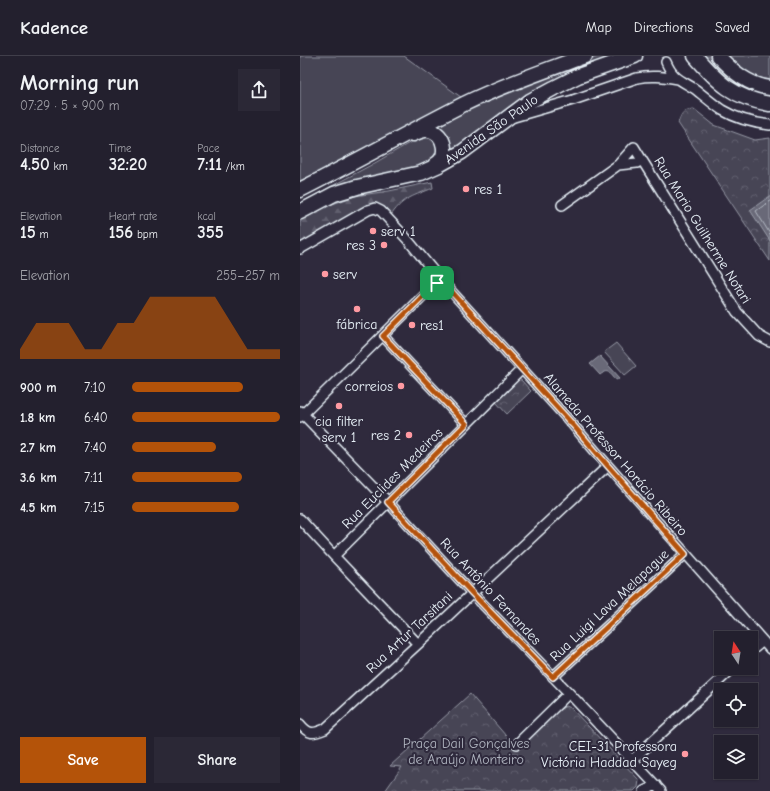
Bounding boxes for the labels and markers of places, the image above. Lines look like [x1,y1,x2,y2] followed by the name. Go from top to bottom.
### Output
[474,181,502,198] place label: res 1
[461,184,471,194] marker: res 1
[381,223,415,240] place label: serv 1
[368,226,378,236] marker: serv 1
[346,237,376,254] place label: res 3
[379,240,389,250] marker: res 3
[333,266,357,283] place label: serv
[420,266,454,300] pin
[320,269,330,279] marker: serv
[352,304,362,314] marker: fábrica
[336,316,377,333] place label: fábrica
[420,317,444,334] place label: res1
[407,320,417,330] marker: res1
[345,378,393,395] place label: correios
[396,381,406,391] marker: correios
[334,401,344,411] marker: cia filter serv 1
[315,413,364,446] place label: cia filter serv 1
[371,427,401,444] place label: res 2
[404,430,414,440] marker: res 2
[541,738,677,771] place label: CEI-31 Professora Victória Haddad Sayeg
[680,749,690,759] marker: CEI-31 Professora Victória Haddad Sayeg

